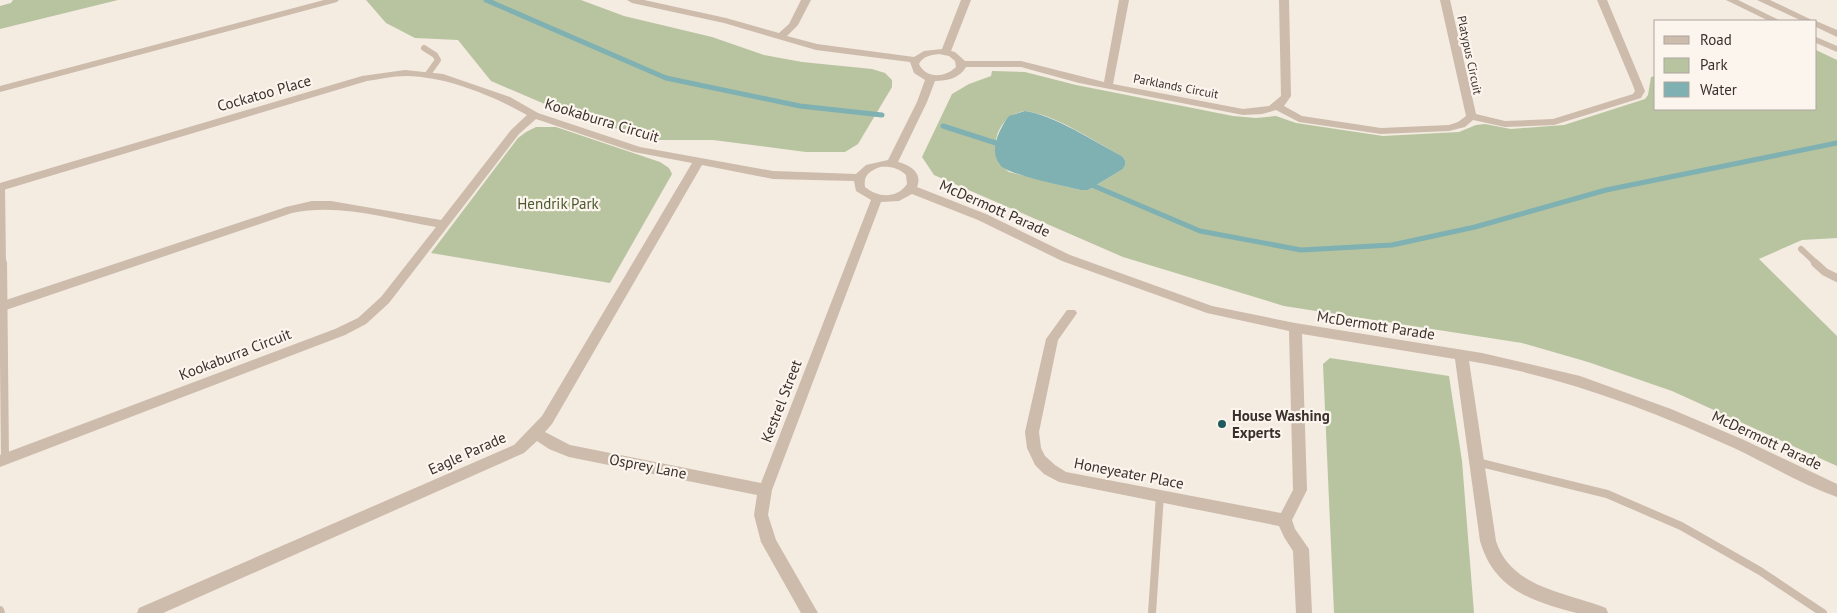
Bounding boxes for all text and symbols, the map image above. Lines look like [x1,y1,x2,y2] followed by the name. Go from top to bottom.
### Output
[1454,14,1486,96] street label: Platypus Circuit
[1654,20,1817,110] legend
[1700,30,1732,49] text: Road
[1700,55,1728,74] text: Park
[1132,70,1220,102] street label: Parklands Circuit
[215,71,313,115] street label: Cockatoo Place
[1700,80,1737,99] text: Water
[543,94,661,146] street label: Kookaburra Circuit
[937,175,1053,241] street label: McDermott Parade
[517,194,600,213] park label: Hendrik Park
[1316,306,1436,344] street label: McDermott Parade
[176,324,294,384] street label: Kookaburra Circuit
[757,357,805,445] street label: Kestrel Street
[1232,406,1330,442] place label: House Washing Experts
[1709,406,1825,474] street label: McDermott Parade
[1216,418,1228,430] marker: House Washing Experts
[425,427,509,479] street label: Eagle Parade
[608,449,688,483] street label: Osprey Lane
[1073,453,1185,493] street label: Honeyeater Place

